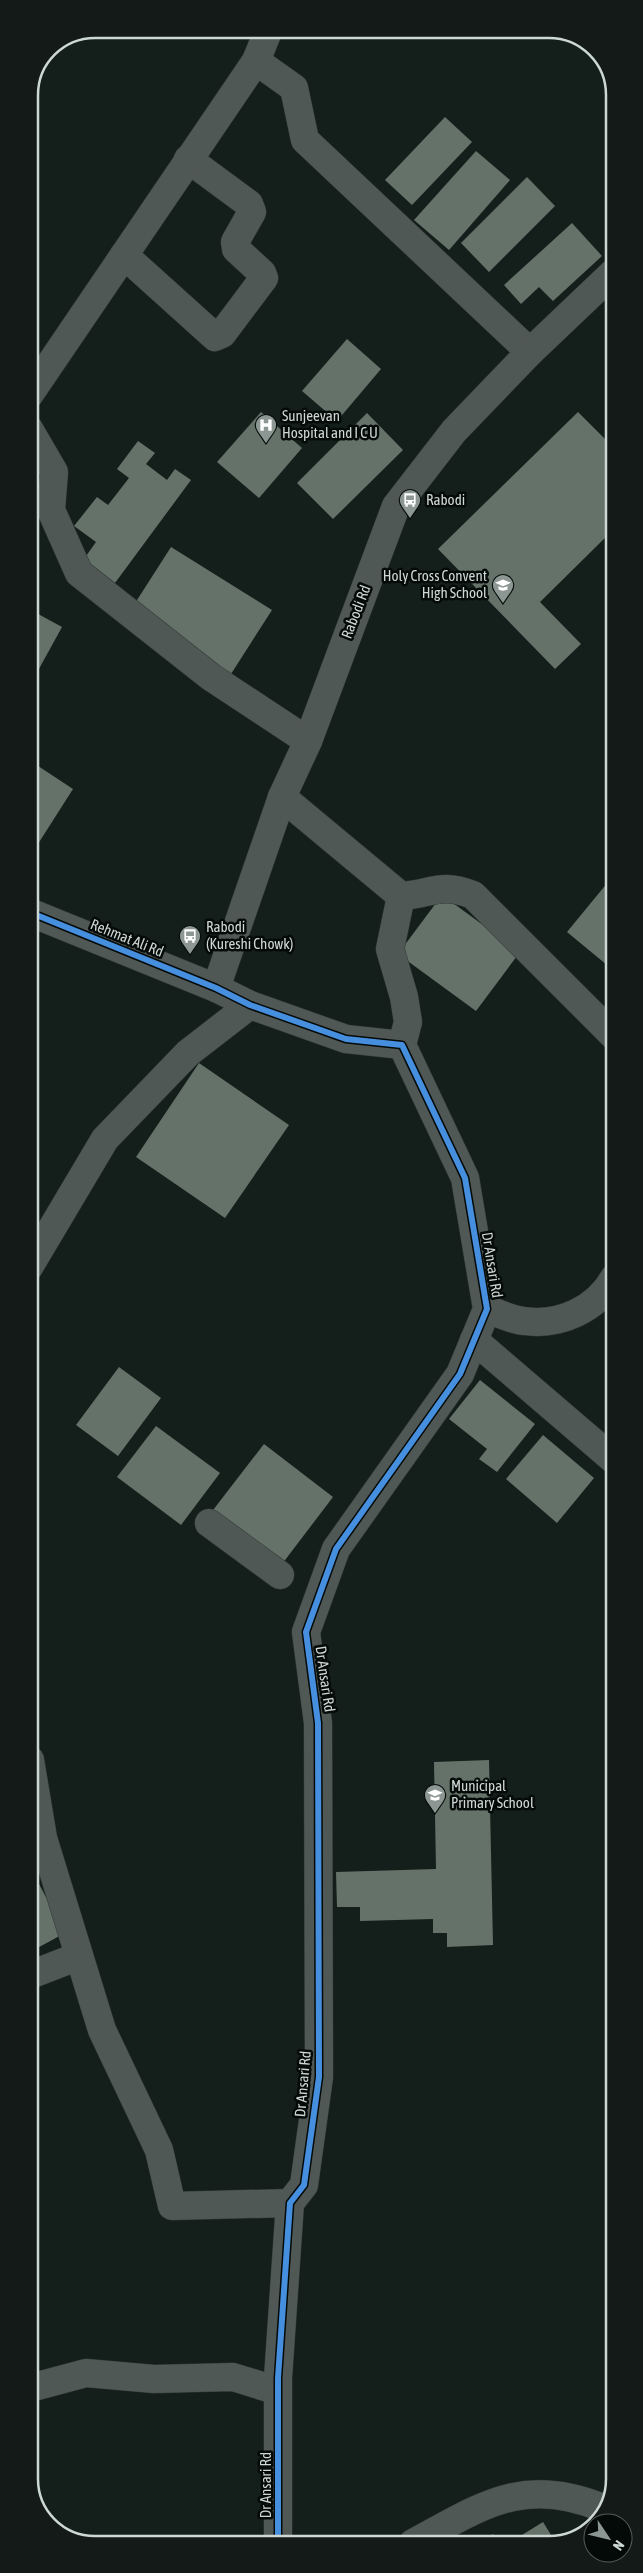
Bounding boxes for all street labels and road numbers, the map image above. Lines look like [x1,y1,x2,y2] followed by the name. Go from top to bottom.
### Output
[338,583,373,641] street label: Rabodi Rd
[88,915,166,960] street label: Rehmat Ali Rd
[479,1231,506,1299] street label: Dr Ansari Rd
[312,1645,339,1713] street label: Dr Ansari Rd
[291,2050,314,2118] street label: Dr Ansari Rd
[257,2452,274,2518] street label: Dr Ansari Rd

